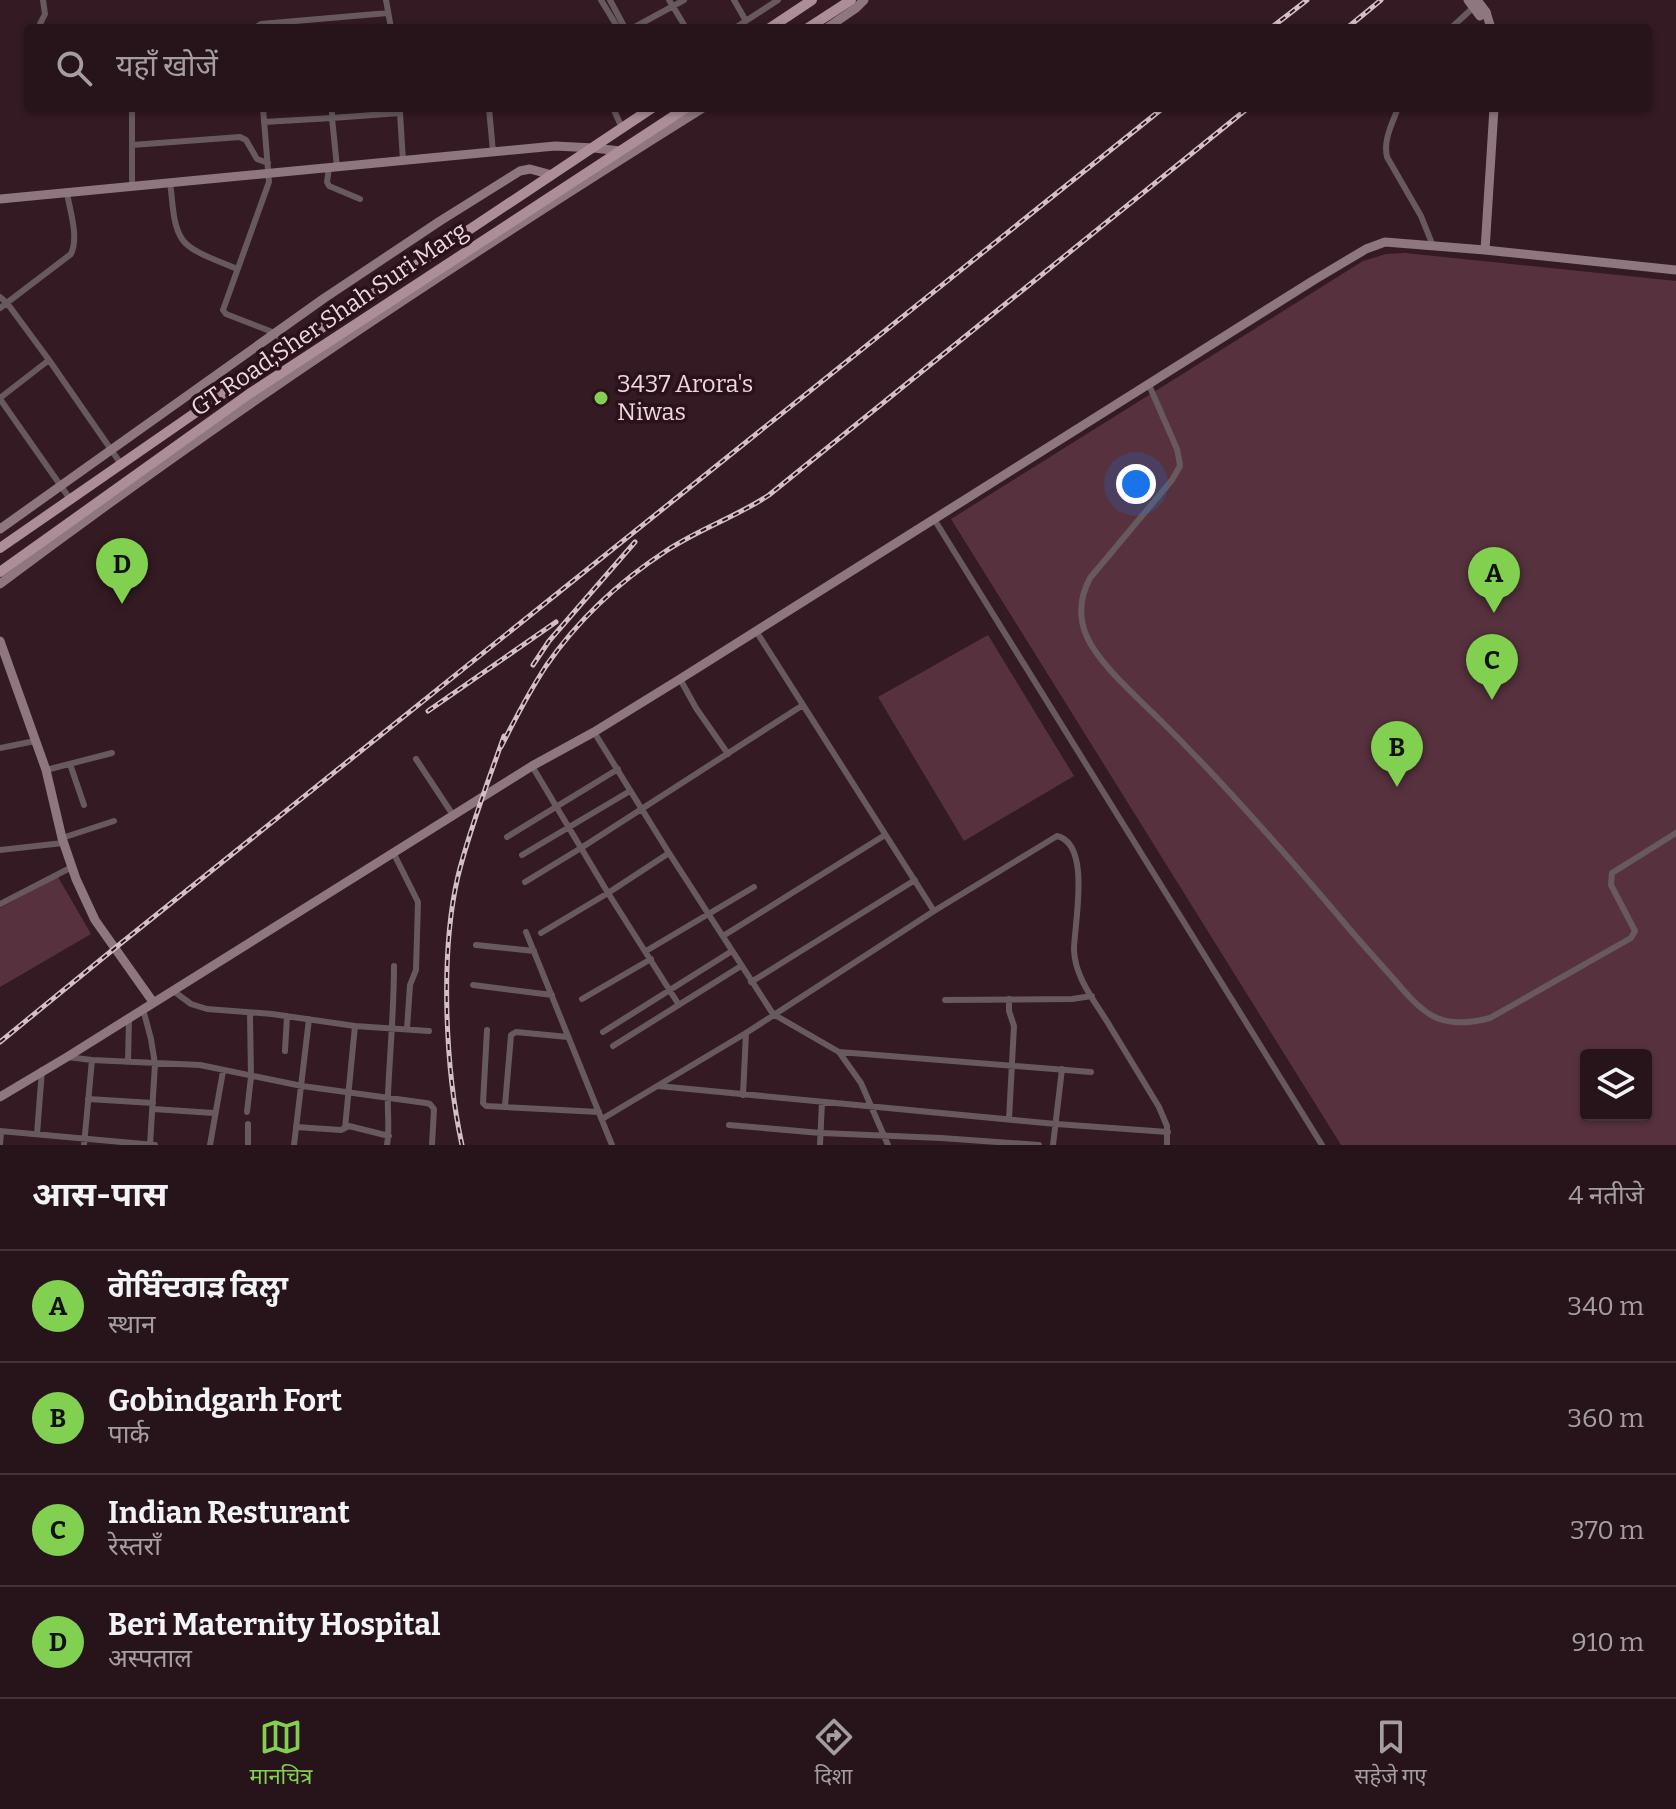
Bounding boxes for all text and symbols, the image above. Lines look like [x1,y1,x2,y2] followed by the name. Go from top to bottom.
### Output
[24,24,1652,112] search box
[52,46,96,90] icon: search
[116,48,218,84] text: यहाँ खोजें
[186,216,472,422] street label: GT Road;Sher Shah Suri Marg
[617,370,753,426] place label: 3437 Arora's Niwas
[592,389,610,407] marker: 3437 Arora's Niwas
[1116,464,1156,504] your location
[96,538,148,604] pin: D
[1468,547,1520,613] pin: A
[1466,634,1518,700] pin: C
[1371,721,1423,787] pin: B
[1580,1049,1652,1121] map controls
[1580,1049,1652,1121] button: layers
[32,1174,167,1215] text: आस-पास
[1568,1180,1644,1211] text: 4 नतीजे
[108,1269,288,1305] text: ਗੋਬਿੰਦਗੜ ਕਿਲ੍ਹਾ
[49,1291,67,1322] text: A
[1567,1291,1644,1322] text: 340 m
[108,1309,155,1340] text: स्थान
[108,1383,342,1419] text: Gobindgarh Fort
[50,1403,66,1434] text: B
[1567,1403,1644,1434] text: 360 m
[108,1419,149,1450] text: पार्क
[108,1495,350,1531] text: Indian Resturant
[50,1515,66,1546] text: C
[1570,1515,1644,1546] text: 370 m
[108,1531,161,1562] text: रेस्तराँ
[108,1607,440,1643] text: Beri Maternity Hospital
[49,1627,67,1658] text: D
[1572,1627,1644,1658] text: 910 m
[108,1643,192,1674] text: अस्पताल
[250,1715,312,1793] tab: मानचित्र
[812,1715,856,1793] tab: दिशा
[1355,1715,1426,1793] tab: सहेजे गए

